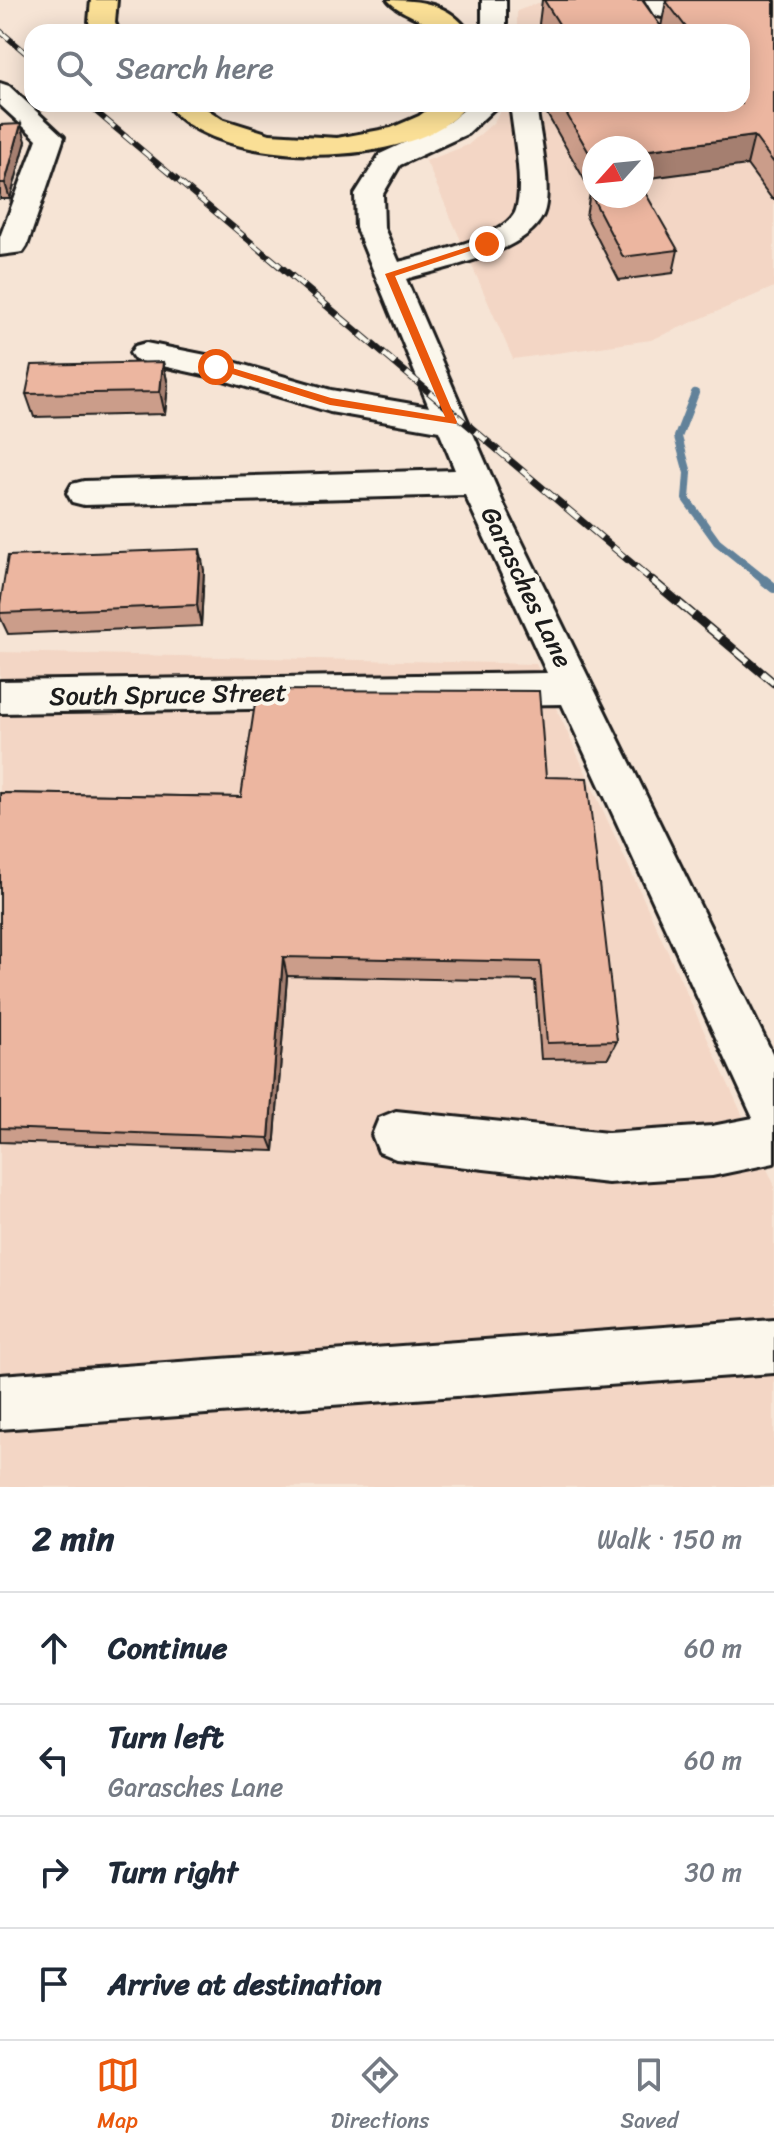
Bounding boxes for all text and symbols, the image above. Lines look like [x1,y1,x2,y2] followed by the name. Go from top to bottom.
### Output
[24,24,750,112] search box
[116,41,274,95] text: Search here
[52,46,96,90] icon: search
[582,136,654,208] north arrow
[469,226,505,262] route end
[198,349,234,385] route start
[468,498,586,676] street label: Garasches Lane
[49,669,287,719] street label: South Spruce Street
[32,1509,114,1569] text: 2 min
[597,1516,742,1562] text: Walk · 150 m
[108,1621,227,1675] text: Continue
[684,1625,742,1671] text: 60 m
[32,1626,76,1670] icon: ahead
[108,1710,224,1764] text: Turn left
[684,1737,742,1783] text: 60 m
[32,1738,76,1782] icon: left
[108,1764,283,1810] text: Garasches Lane
[108,1845,238,1899] text: Turn right
[685,1849,742,1895] text: 30 m
[32,1850,76,1894] icon: right
[108,1957,382,2011] text: Arrive at destination
[32,1962,76,2006] icon: arrive
[96,2053,140,2140] tab: Map
[331,2053,429,2140] tab: Directions
[620,2053,678,2140] tab: Saved

